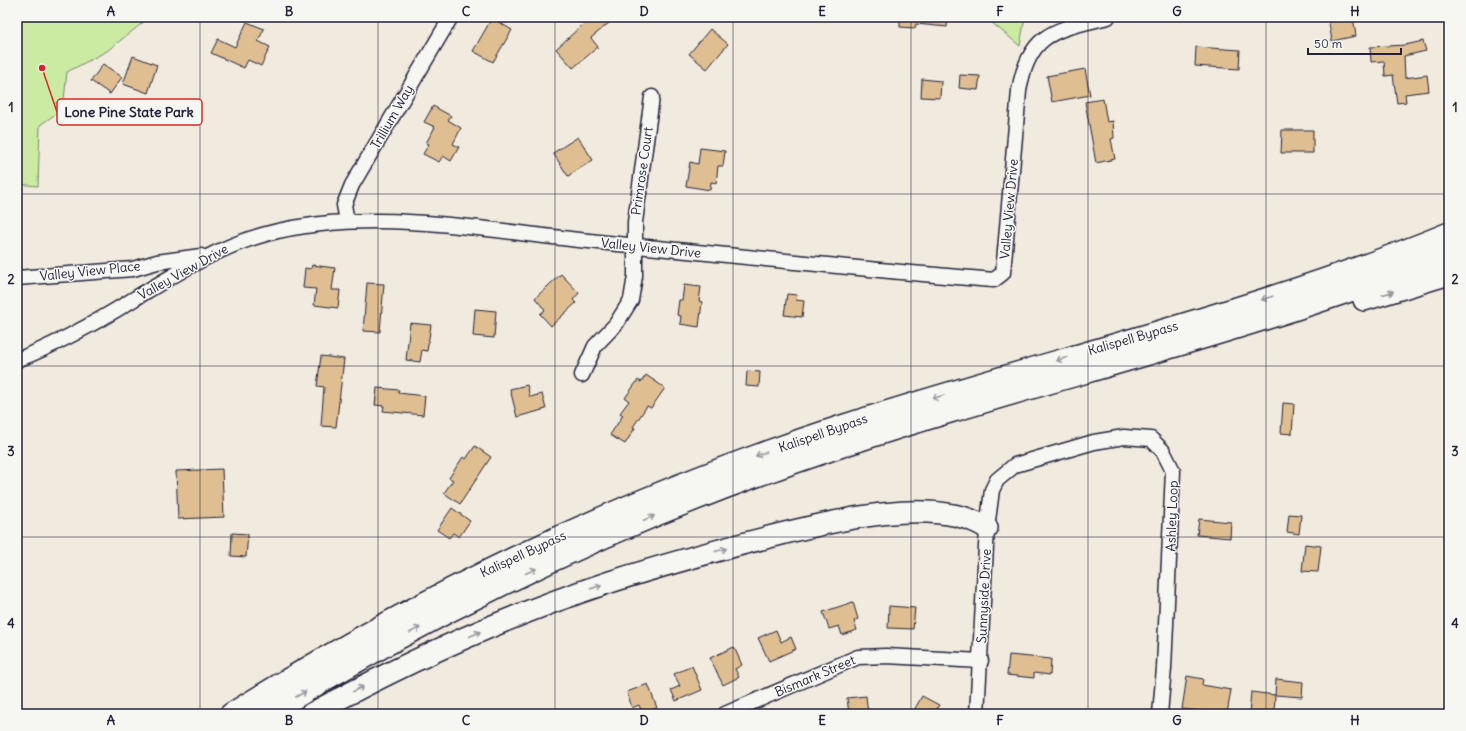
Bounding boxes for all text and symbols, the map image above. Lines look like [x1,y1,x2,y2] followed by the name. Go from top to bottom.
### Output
[107,3,116,20] text: A
[285,3,294,20] text: B
[462,3,471,20] text: C
[639,3,649,20] text: D
[818,3,826,20] text: E
[996,3,1004,20] text: F
[1172,3,1182,20] text: G
[1350,3,1360,20] text: H
[1308,30,1401,56] scale bar
[1314,36,1343,51] text: 50 m
[367,82,417,152] street label: Trillium Way
[8,99,14,116] text: 1
[57,99,202,125] callout: Lone Pine State Park
[1452,99,1458,116] text: 1
[64,103,194,121] text: Lone Pine State Park
[627,125,657,216] street label: Primrose Court
[996,158,1022,260] street label: Valley View Drive
[600,234,702,262] street label: Valley View Drive
[135,240,231,304] street label: Valley View Drive
[39,257,141,285] street label: Valley View Place
[7,271,15,288] text: 2
[1451,271,1459,288] text: 2
[1381,289,1394,296] one-way arrow
[1261,295,1274,302] one-way arrow
[1086,317,1180,359] street label: Kalispell Bypass
[1056,356,1069,363] one-way arrow
[932,394,945,401] one-way arrow
[776,410,870,456] street label: Kalispell Bypass
[7,443,15,460] text: 3
[1451,443,1459,460] text: 3
[756,451,768,459] one-way arrow
[1162,480,1182,552] street label: Ashley Loop
[643,514,655,522] one-way arrow
[477,527,569,581] street label: Kalispell Bypass
[714,546,727,553] one-way arrow
[973,548,995,644] street label: Sunnyside Drive
[524,567,536,574] one-way arrow
[590,583,603,590] one-way arrow
[7,615,15,632] text: 4
[1451,615,1459,632] text: 4
[408,625,420,633] one-way arrow
[469,630,481,637] one-way arrow
[772,651,858,701] street label: Bismark Street
[351,685,363,693] one-way arrow
[295,689,307,697] one-way arrow
[107,712,116,729] text: A
[285,712,294,729] text: B
[462,712,471,729] text: C
[639,712,649,729] text: D
[818,712,826,729] text: E
[996,712,1004,729] text: F
[1172,712,1182,729] text: G
[1350,712,1360,729] text: H

